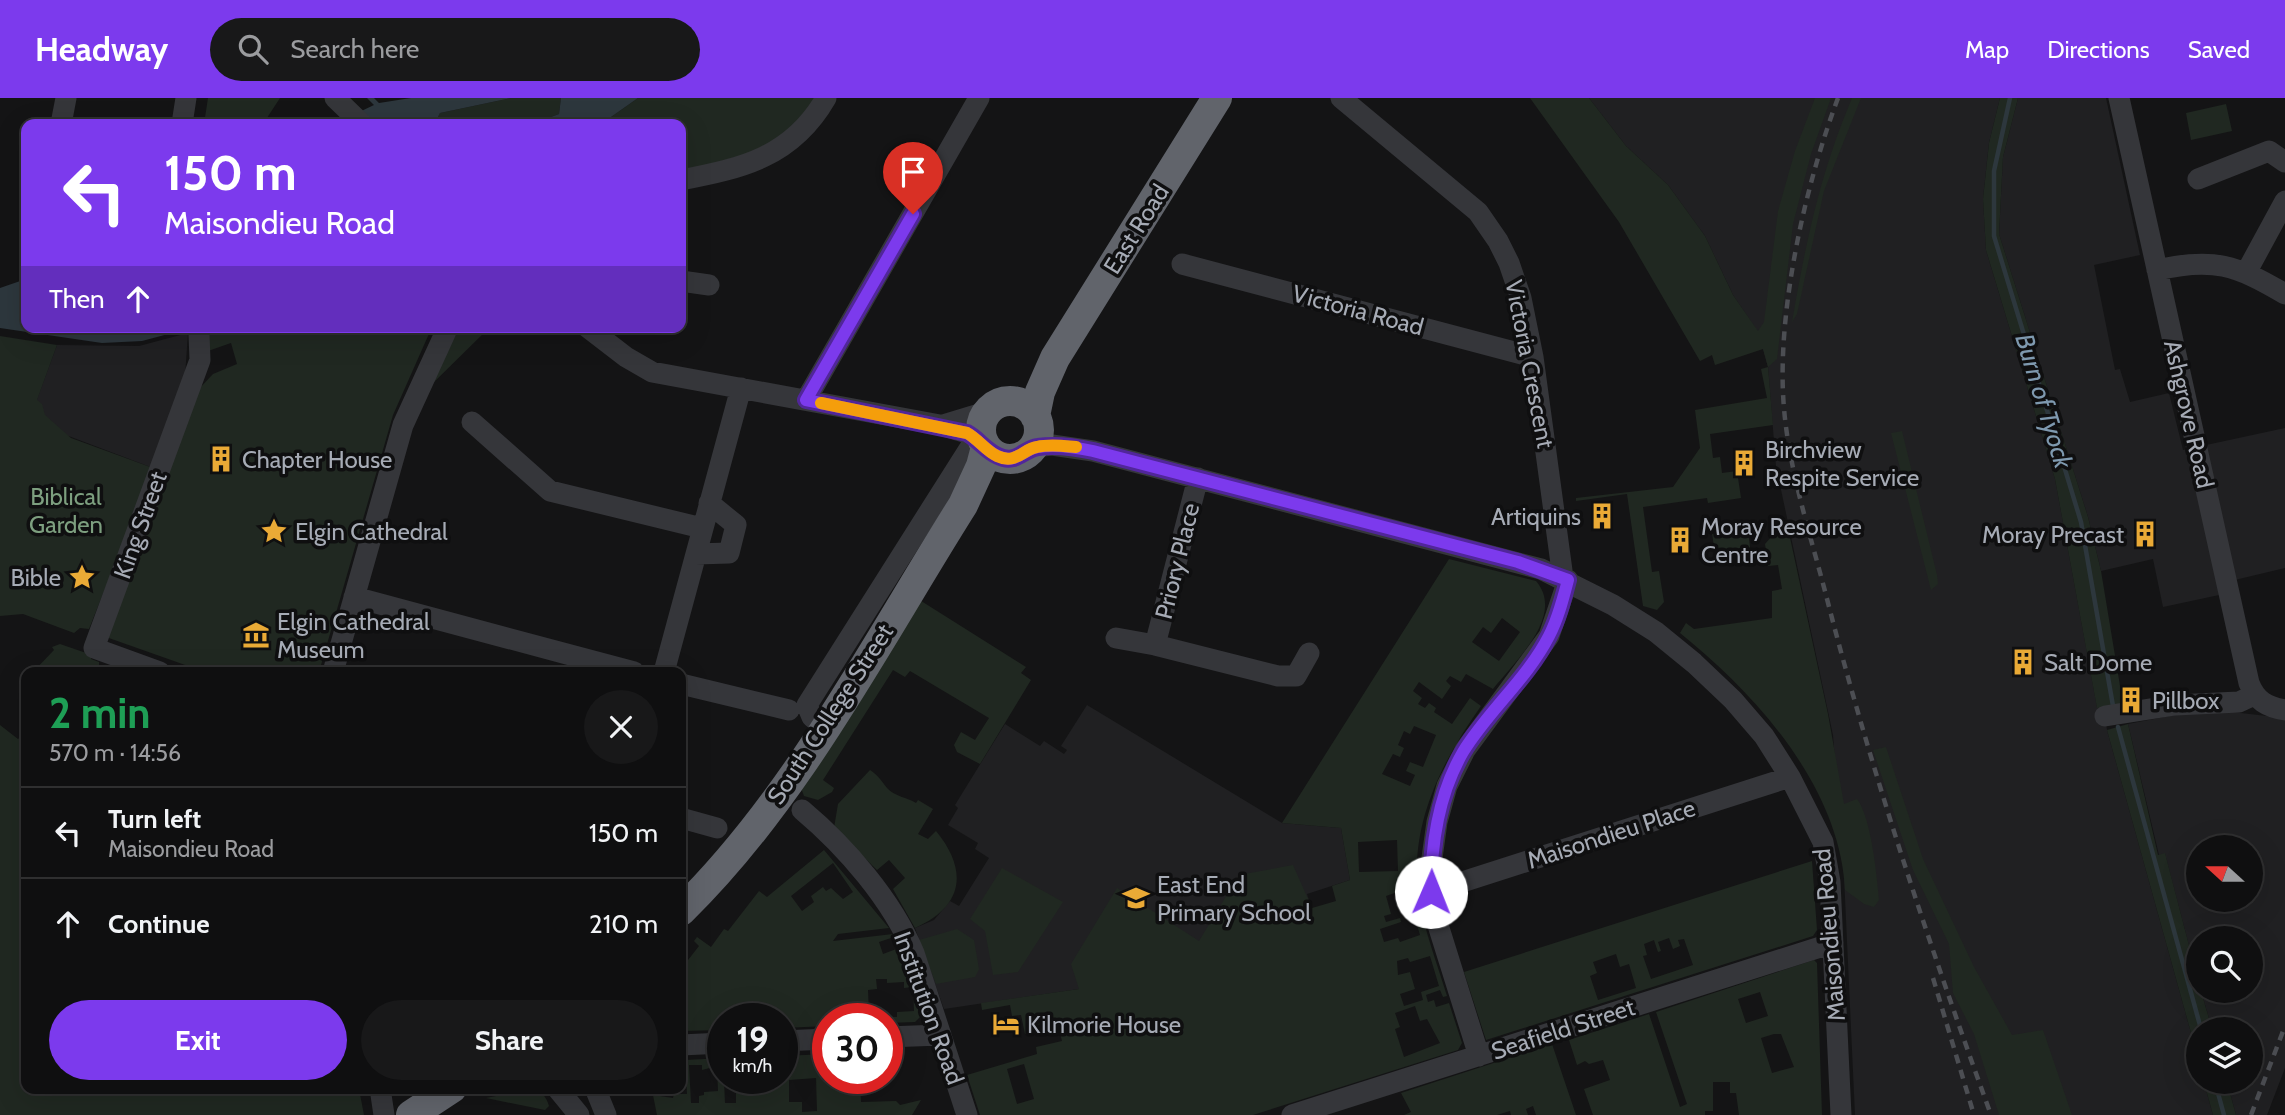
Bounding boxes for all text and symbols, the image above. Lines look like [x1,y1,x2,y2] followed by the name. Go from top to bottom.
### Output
[210,18,700,81] search box
[35,29,168,69] text: Headway
[234,30,272,68] icon: search
[290,33,419,65] text: Search here
[1965,35,2009,64] text: Map
[2047,35,2150,64] text: Directions
[2188,35,2250,64] text: Saved
[883,142,943,214] pin
[164,143,297,202] text: 150 m
[49,147,140,238] icon: left
[894,153,932,191] icon: arrive
[1097,179,1175,279] street label: East Road
[164,203,395,242] text: Maisondieu Road
[1499,277,1561,451] street label: Victoria Crescent
[1289,279,1427,341] street label: Victoria Road
[119,280,157,318] icon: ahead
[49,283,105,315] text: Then
[2008,330,2080,473] water label: Burn of Tyock
[2158,337,2220,491] street label: Ashgrove Road
[1765,435,1919,492] place label: Birchview Respite Service
[206,444,236,474] building icon: Chapter House
[242,445,392,474] place label: Chapter House
[1729,448,1759,478] building icon: Birchview Respite Service
[107,468,173,582] street label: King Street
[29,482,103,539] park label: Biblical Garden
[1149,500,1205,622] street label: Priory Place
[1587,501,1617,531] building icon: Artiquins
[1491,502,1581,531] place label: Artiquins
[1701,512,1862,569] place label: Moray Resource Centre
[259,516,289,546] place icon: Elgin Cathedral
[295,517,448,546] place label: Elgin Cathedral
[2130,519,2160,549] building icon: Moray Precast
[1982,520,2124,549] place label: Moray Precast
[1665,525,1695,555] building icon: Moray Resource Centre
[67,562,97,592] place icon: Bible
[11,563,61,592] place label: Bible
[277,607,430,664] place label: Elgin Cathedral Museum
[761,619,899,809] street label: South College Street
[241,620,271,650] museum icon: Elgin Cathedral Museum
[2008,647,2038,677] building icon: Salt Dome
[2044,648,2152,677] place label: Salt Dome
[2116,685,2146,715] building icon: Pillbox
[2152,686,2220,715] place label: Pillbox
[49,687,150,739] text: 2 min
[584,690,658,764] button: close
[49,739,181,767] text: 570 m · 14:56
[1523,793,1699,875] street label: Maisondieu Place
[108,803,201,835] text: Turn left
[49,814,87,852] icon: left
[589,817,658,849] text: 150 m
[108,835,274,863] text: Maisondieu Road
[2186,835,2263,912] north arrow
[2186,835,2263,1094] map controls
[1807,847,1851,1023] street label: Maisondieu Road
[1394,855,1468,929] position arrow
[1157,870,1311,927] place label: East End Primary School
[1121,883,1151,913] school or university icon: East End Primary School
[49,905,87,943] icon: ahead
[108,908,210,940] text: Continue
[589,908,658,940] text: 210 m
[2186,926,2263,1003] button: search
[888,928,970,1088] street label: Institution Road
[1488,992,1638,1066] street label: Seafield Street
[49,1000,347,1080] button: Exit
[361,1000,658,1080] button: Share
[812,1003,903,1094] speed limit sign: 30
[991,1009,1021,1039] hotel icon: Kilmorie House
[1027,1010,1181,1039] place label: Kilmorie House
[2186,1017,2263,1094] button: layers
[736,1018,769,1061] text: 19
[733,1055,772,1077] text: km/h

